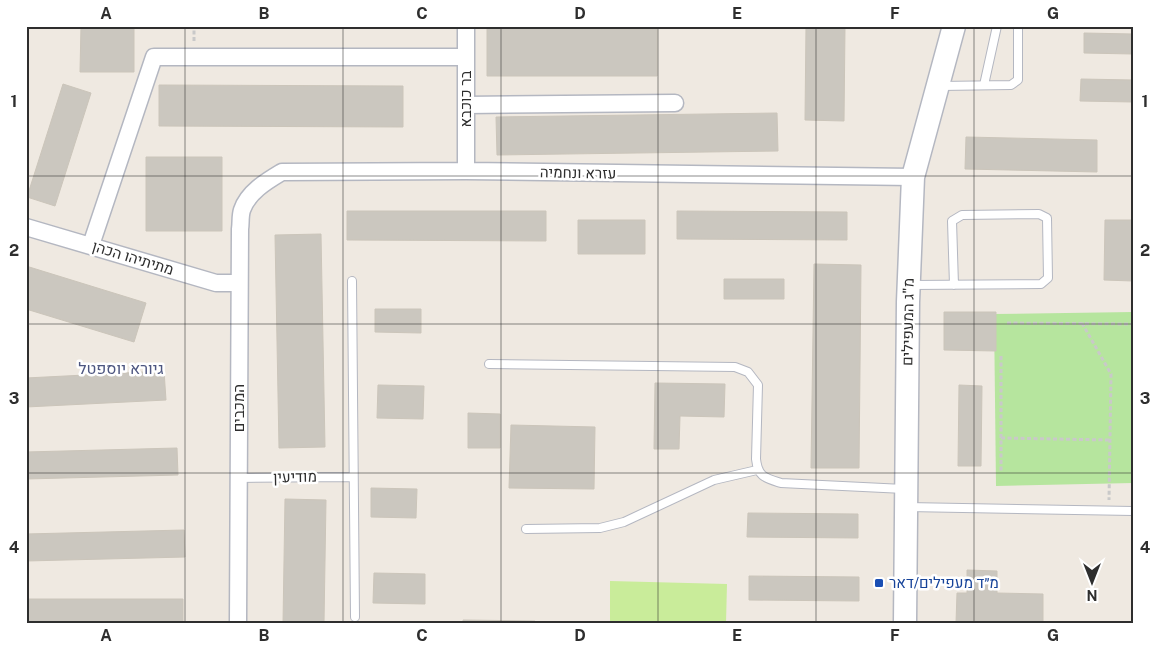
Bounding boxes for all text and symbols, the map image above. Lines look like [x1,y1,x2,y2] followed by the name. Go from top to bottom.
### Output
[100,4,112,23] text: A
[259,4,270,23] text: B
[416,4,428,23] text: C
[574,4,586,23] text: D
[732,4,742,23] text: E
[890,4,900,23] text: F
[1047,4,1059,23] text: G
[457,70,474,128] street label: בר כוכבא
[11,92,17,111] text: 1
[1142,92,1148,111] text: 1
[540,163,616,182] street label: עזרא ונחמיה
[90,237,176,278] street label: מתיתיהו הכהן
[9,241,19,260] text: 2
[1140,241,1150,260] text: 2
[898,278,917,366] street label: מ"ג המעפילים
[78,359,164,378] district label: גיורא יוספטל
[230,384,247,432] street label: המכבים
[9,389,19,408] text: 3
[1140,389,1150,408] text: 3
[273,468,317,485] street label: מודיעין
[9,538,20,557] text: 4
[1140,538,1151,557] text: 4
[1066,556,1116,606] north arrow
[889,574,999,591] place label: מ״ד מעפילים/דאר
[873,577,885,589] marker: מ״ד מעפילים/דאר
[1087,587,1097,603] text: N
[100,626,112,645] text: A
[259,626,270,645] text: B
[416,626,428,645] text: C
[574,626,586,645] text: D
[732,626,742,645] text: E
[890,626,900,645] text: F
[1047,626,1059,645] text: G

